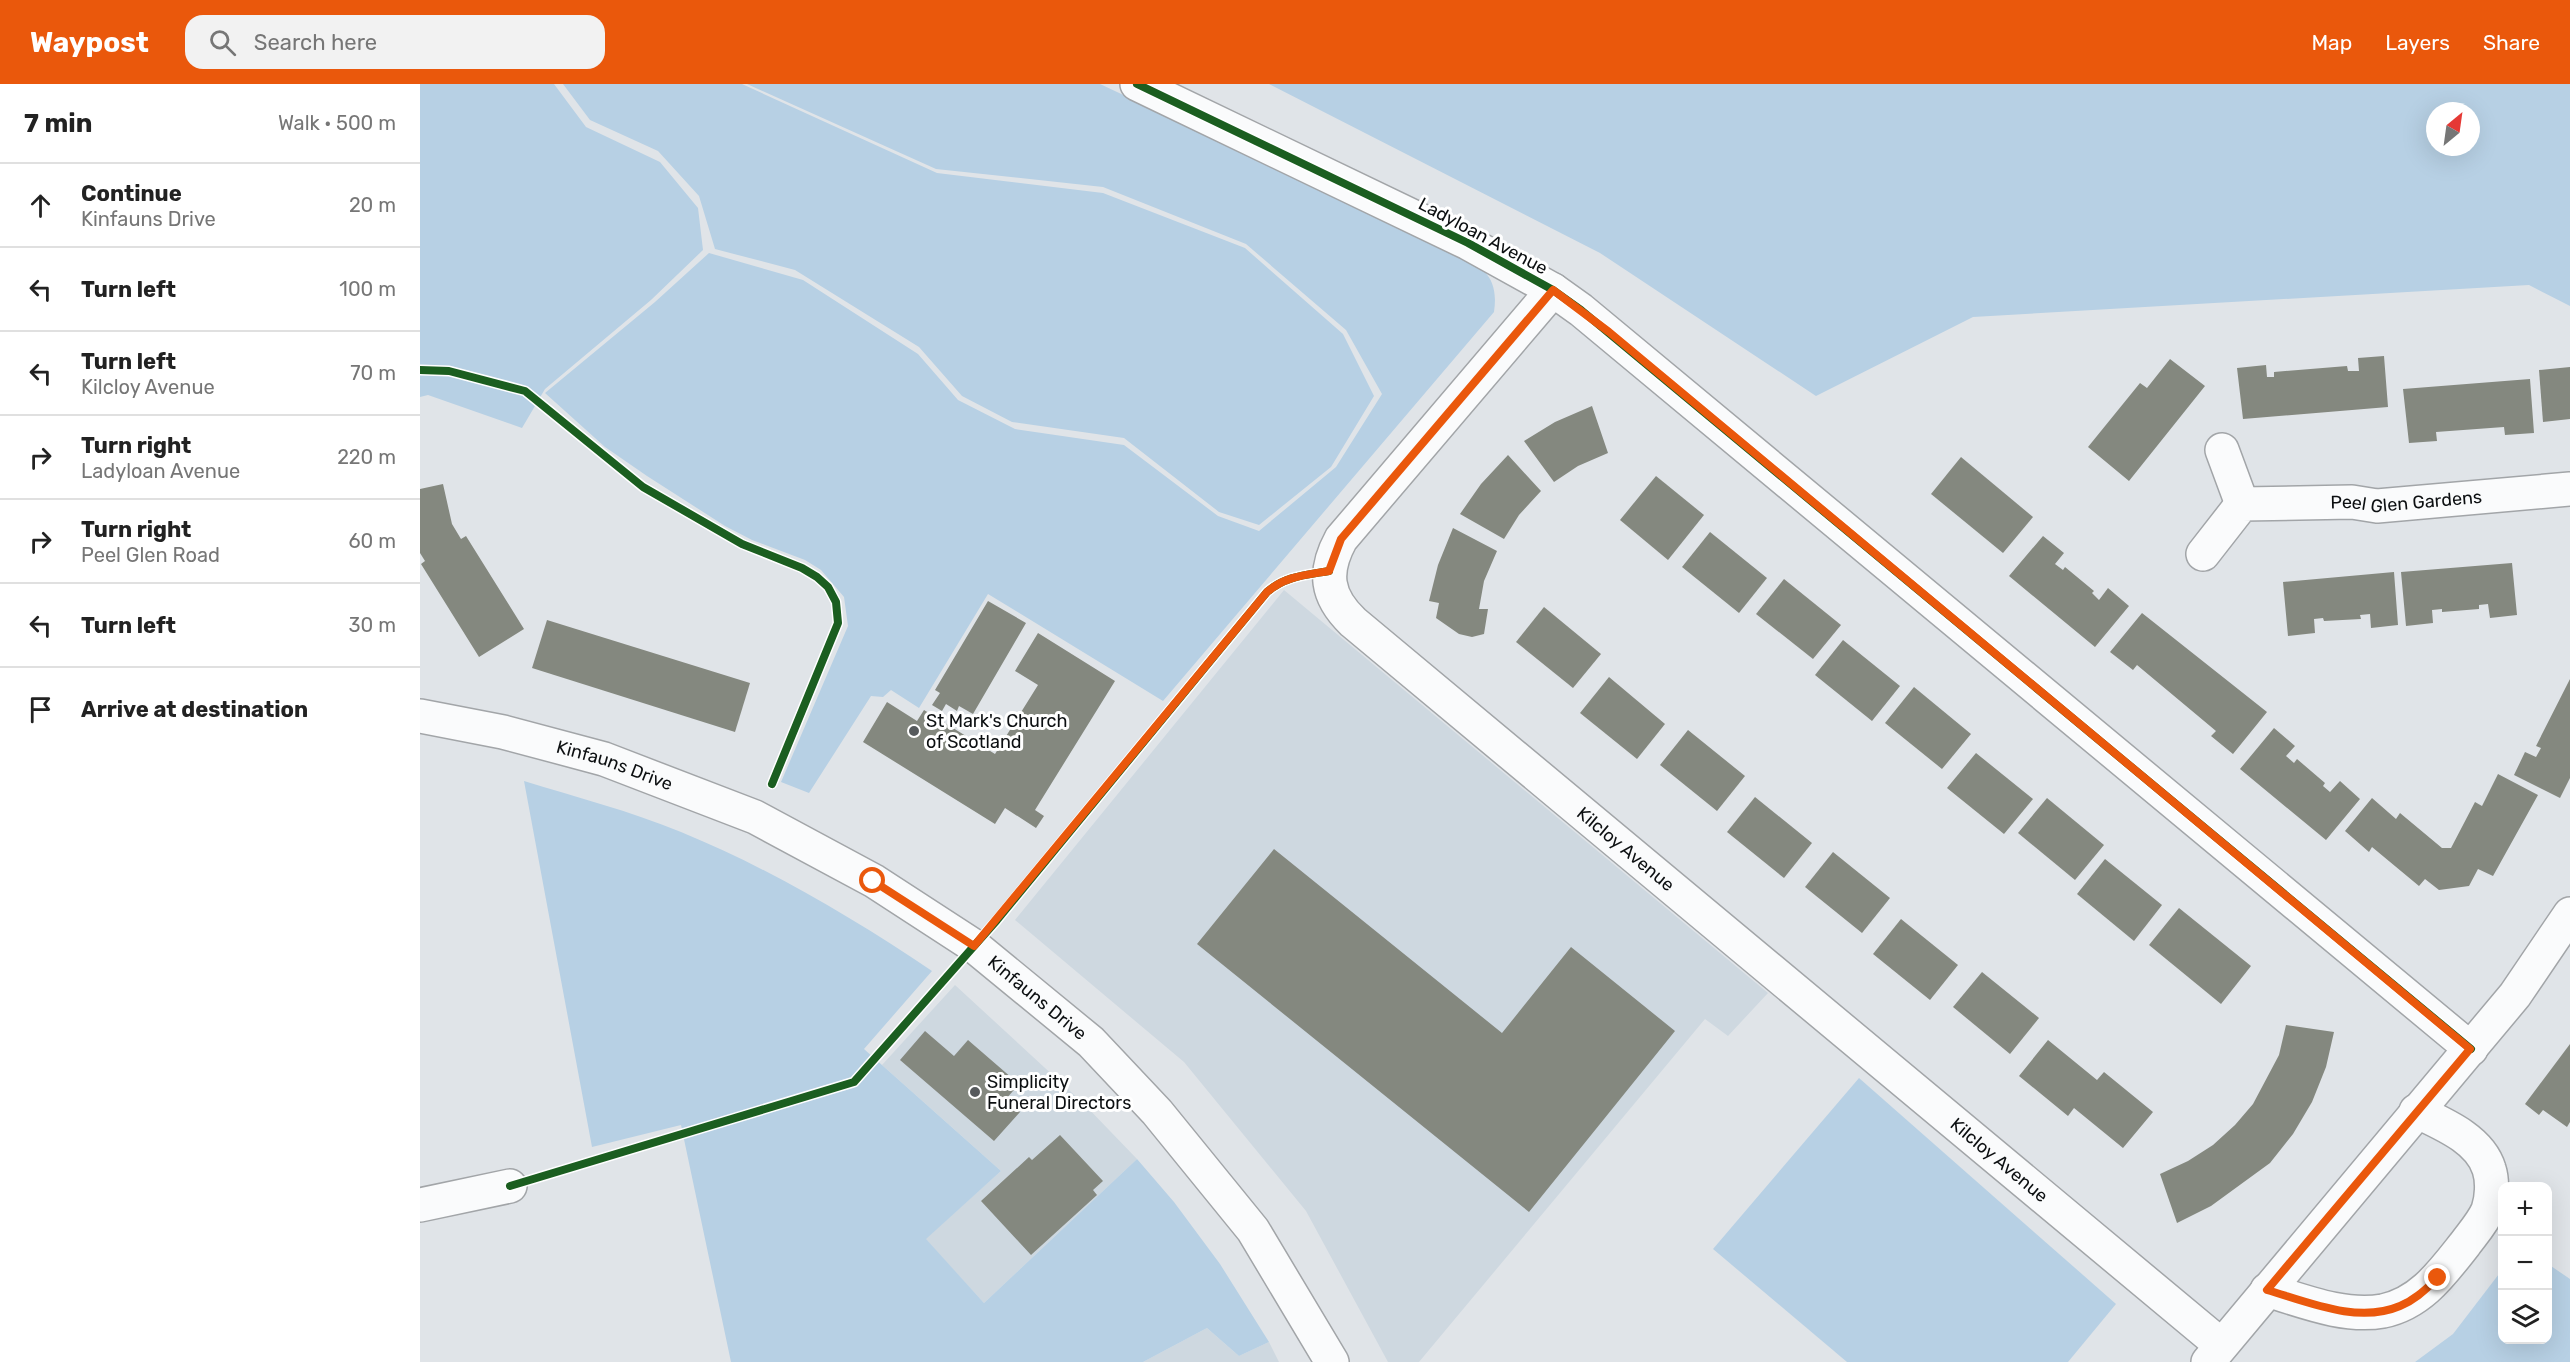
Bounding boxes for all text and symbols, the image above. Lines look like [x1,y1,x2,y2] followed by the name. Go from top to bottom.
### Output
[185,15,605,69] search box
[30,26,149,59] text: Waypost
[206,26,239,59] icon: search
[254,29,377,56] text: Search here
[2311,30,2352,55] text: Map
[2385,30,2450,55] text: Layers
[2483,30,2540,55] text: Share
[2426,102,2480,156] north arrow
[24,108,92,139] text: 7 min
[278,111,396,135] text: Walk · 500 m
[81,180,182,207] text: Continue
[24,189,57,222] icon: ahead
[349,193,396,217] text: 20 m
[1415,193,1551,279] street label: Ladyloan Avenue
[81,207,216,231] text: Kinfauns Drive
[24,273,57,306] icon: left
[81,276,176,303] text: Turn left
[339,277,396,301] text: 100 m
[81,348,176,375] text: Turn left
[24,357,57,390] icon: left
[350,361,396,385] text: 70 m
[81,375,215,399] text: Kilcloy Avenue
[81,432,191,459] text: Turn right
[24,441,57,474] icon: right
[337,445,396,469] text: 220 m
[81,459,240,483] text: Ladyloan Avenue
[2330,486,2483,518] street label: Peel Glen Gardens
[81,516,191,543] text: Turn right
[24,525,57,558] icon: right
[349,529,396,553] text: 60 m
[81,543,220,567] text: Peel Glen Road
[24,609,57,642] icon: left
[81,612,176,639] text: Turn left
[349,613,396,637] text: 30 m
[24,693,57,726] icon: arrive
[81,696,308,723] text: Arrive at destination
[926,710,1067,753] place label: St Mark's Church of Scotland
[907,724,921,738] marker: St Mark's Church of Scotland
[554,736,676,795] street label: Kinfauns Drive
[1572,802,1679,896] street label: Kilcloy Avenue
[859,867,885,893] route start
[983,951,1091,1045] street label: Kinfauns Drive
[987,1071,1131,1114] place label: Simplicity Funeral Directors
[968,1085,982,1099] marker: Simplicity Funeral Directors
[1946,1113,2052,1207] street label: Kilcloy Avenue
[2498,1182,2552,1344] map controls
[2498,1182,2552,1236] button: +
[2498,1236,2552,1290] button: −
[2424,1264,2450,1290] route end
[2498,1290,2552,1344] button: layers

